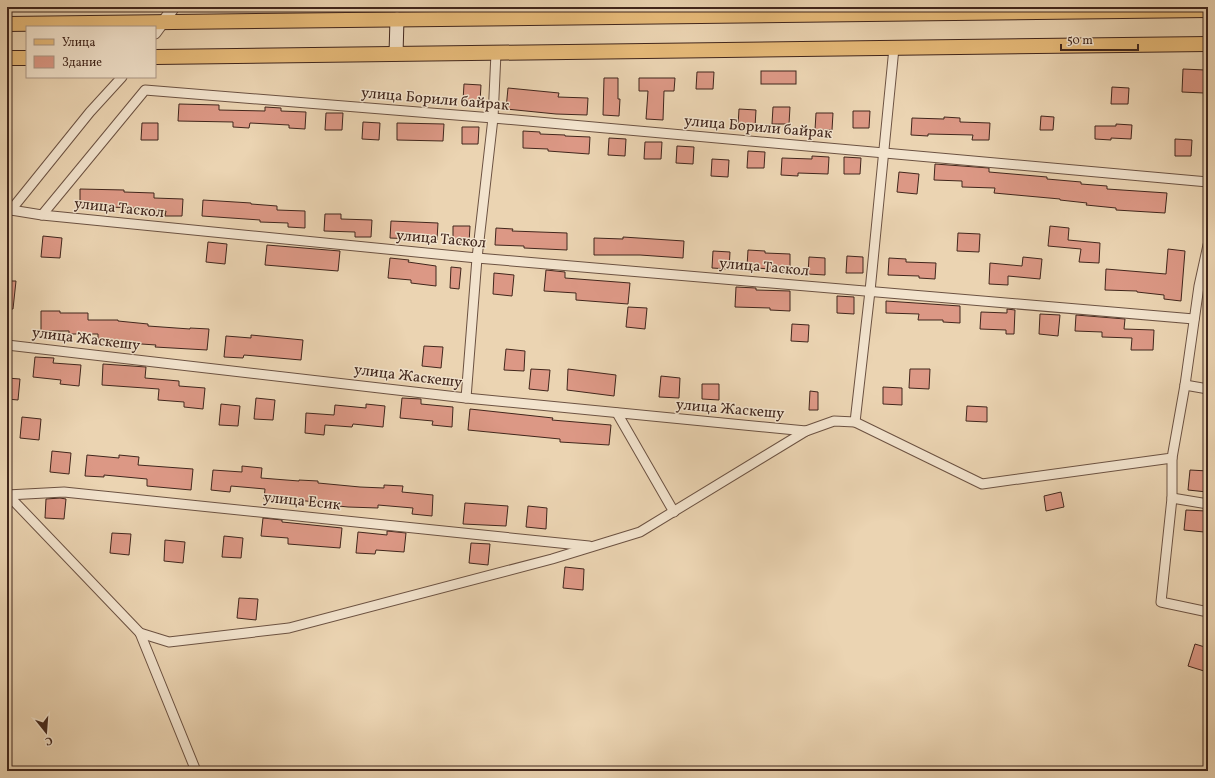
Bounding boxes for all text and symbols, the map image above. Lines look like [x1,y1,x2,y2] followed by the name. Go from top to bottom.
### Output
[26,26,156,78] legend
[1061,26,1138,52] scale bar
[1067,33,1093,49] text: 50 m
[62,35,95,51] text: Улица
[62,55,102,71] text: Здание
[360,83,510,117] street label: улица Борили байрак
[683,111,833,145] street label: улица Борили байрак
[73,194,165,224] street label: улица Таскол
[395,226,487,254] street label: улица Таскол
[718,254,810,282] street label: улица Таскол
[31,323,141,357] street label: улица Жаскешу
[353,360,463,394] street label: улица Жаскешу
[675,395,785,425] street label: улица Жаскешу
[262,488,342,516] street label: улица Есик
[26,712,66,752] north arrow
[43,732,54,748] text: С

